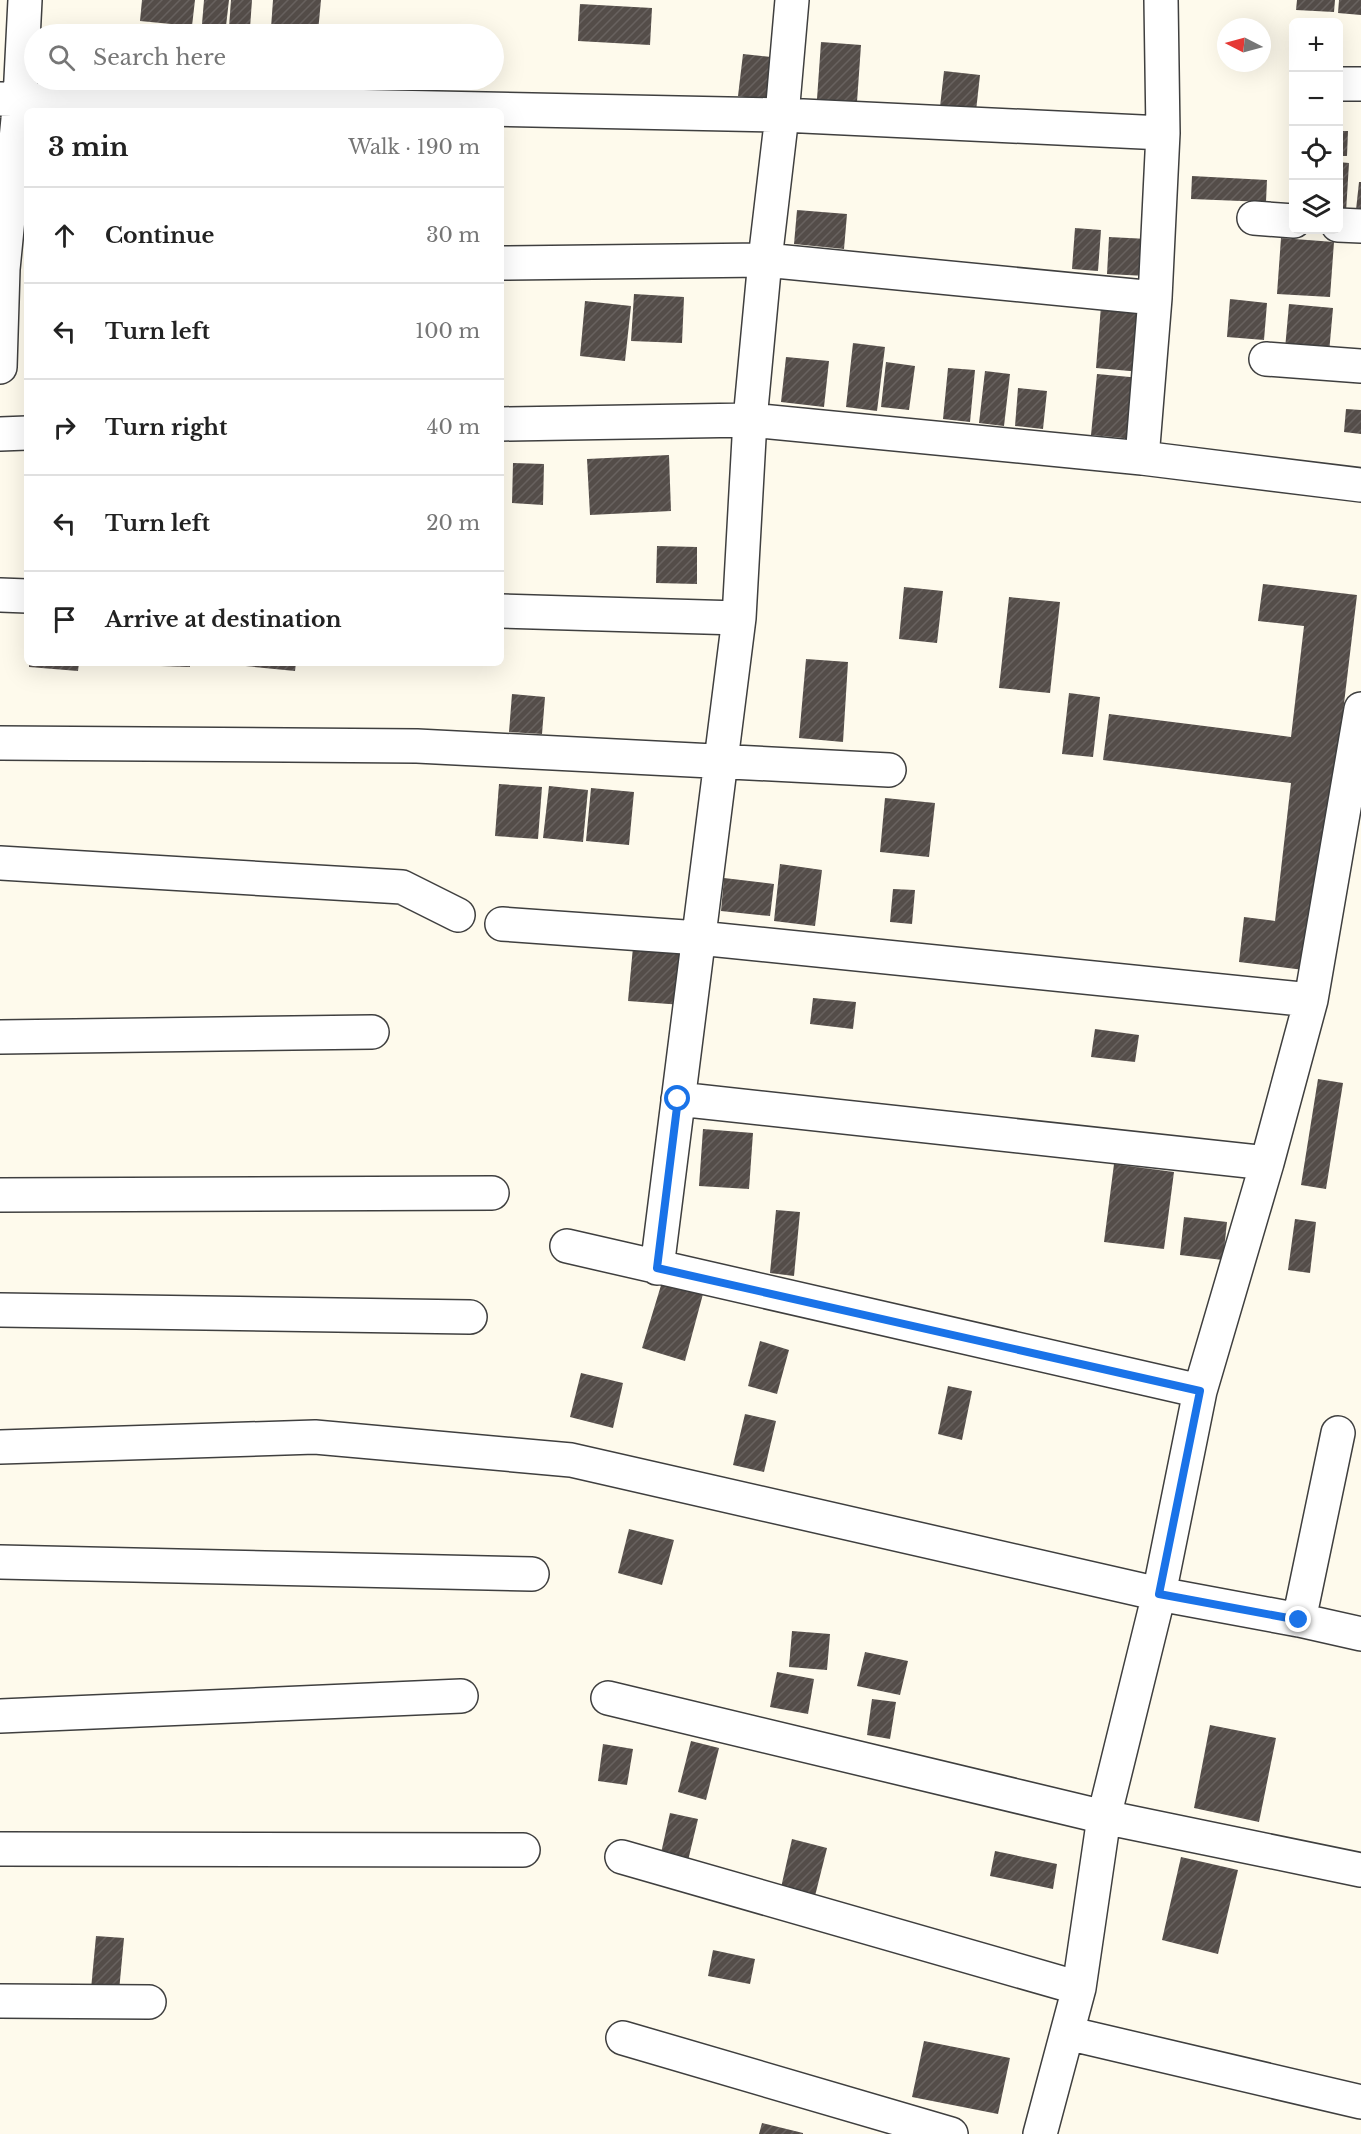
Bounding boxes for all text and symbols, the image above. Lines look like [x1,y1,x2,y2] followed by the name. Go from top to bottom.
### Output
[1217,18,1271,72] north arrow
[1289,18,1343,234] map controls
[1289,18,1343,72] button: +
[24,24,504,90] search box
[45,41,78,74] icon: search
[93,44,226,71] text: Search here
[1289,72,1343,126] button: −
[1289,126,1343,180] button: locate
[48,131,129,163] text: 3 min
[348,135,480,159] text: Walk · 190 m
[1289,180,1343,234] button: layers
[48,219,81,252] icon: ahead
[105,222,214,249] text: Continue
[426,223,480,247] text: 30 m
[48,315,81,348] icon: left
[105,318,210,345] text: Turn left
[415,319,480,343] text: 100 m
[48,411,81,444] icon: right
[105,414,227,441] text: Turn right
[427,415,480,439] text: 40 m
[48,507,81,540] icon: left
[105,510,210,537] text: Turn left
[426,511,480,535] text: 20 m
[48,603,81,636] icon: arrive
[105,606,342,633] text: Arrive at destination
[664,1085,690,1111] route start
[1285,1606,1311,1632] route end

